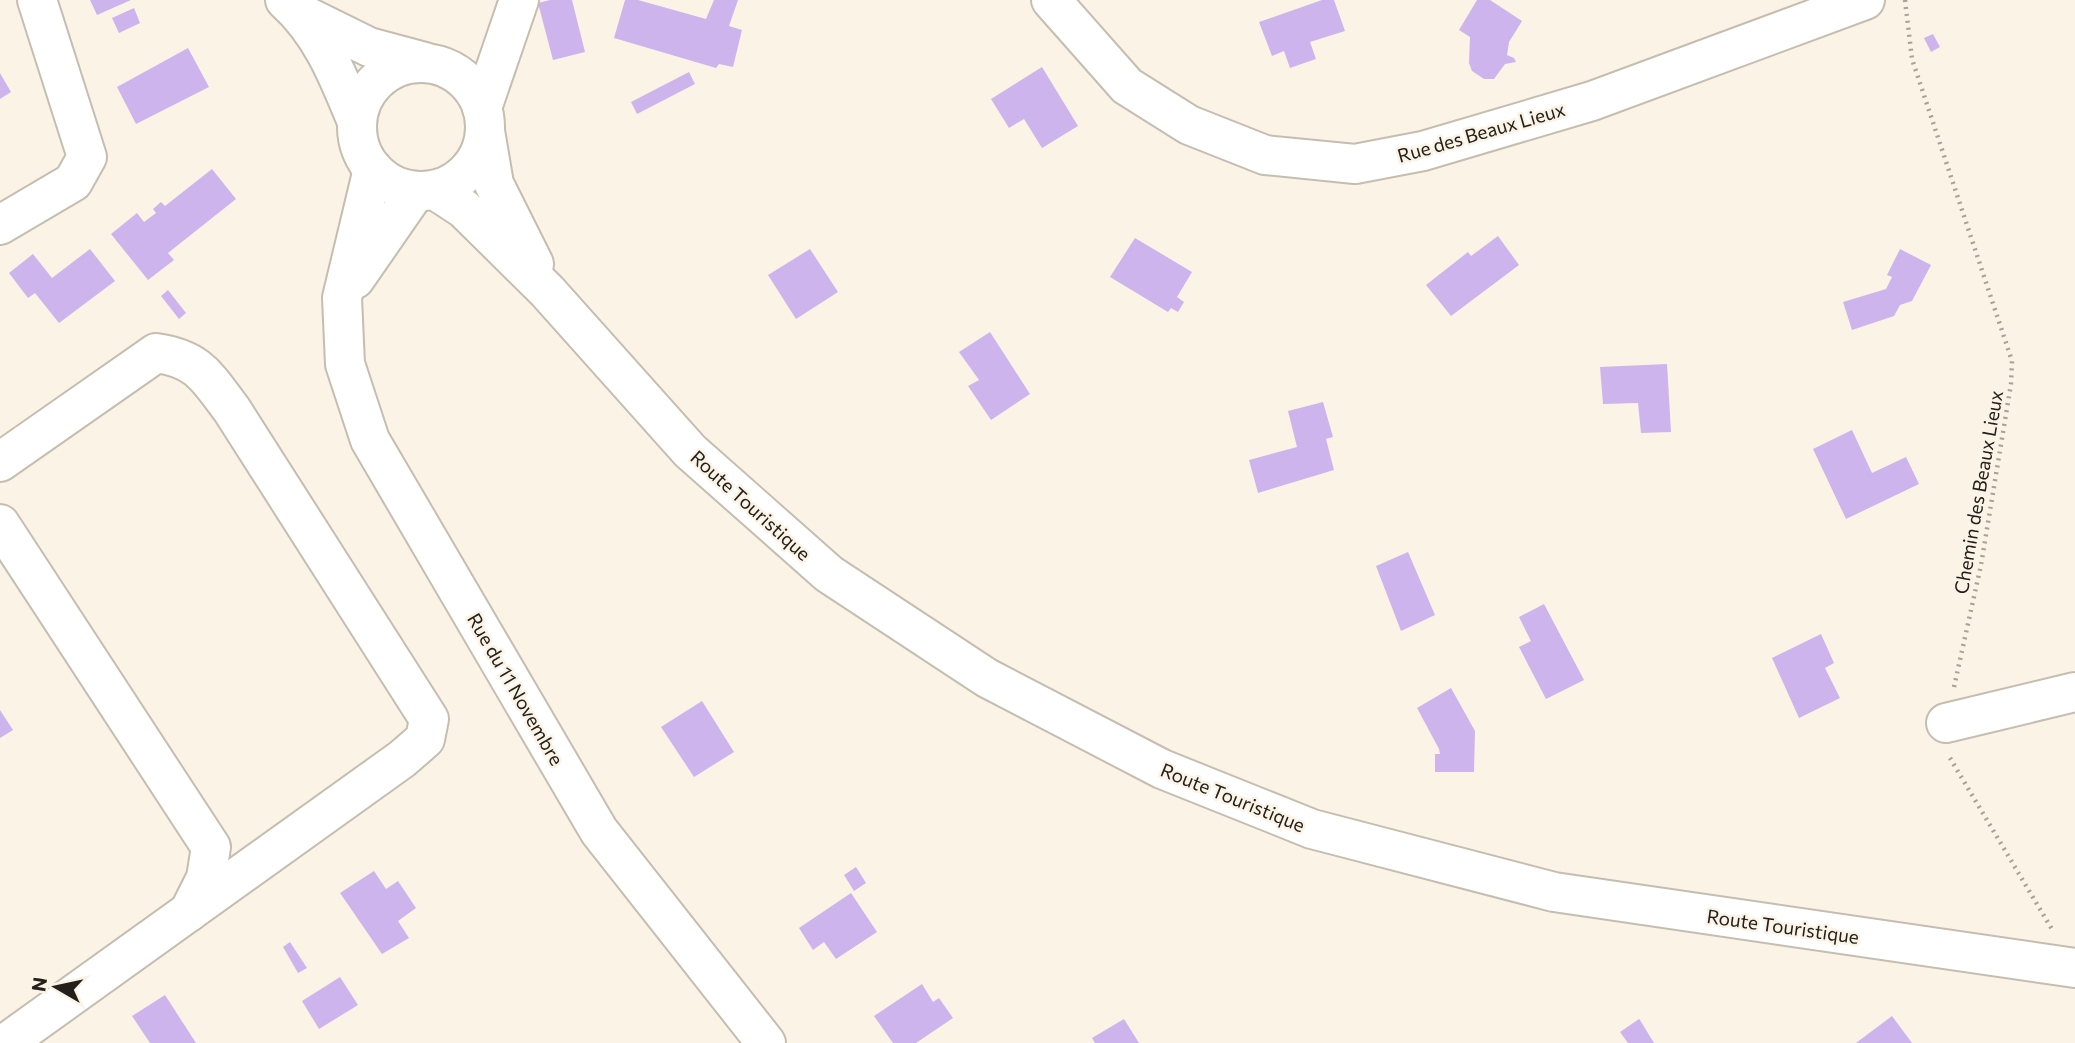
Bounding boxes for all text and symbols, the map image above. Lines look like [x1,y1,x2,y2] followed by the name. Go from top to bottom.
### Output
[1395,97,1567,167] street label: Rue des Beaux Lieux
[1949,388,2007,596] street label: Chemin des Beaux Lieux
[686,445,816,565] street label: Route Touristique
[463,609,569,769] street label: Rue du 11 Novembre
[1158,758,1308,836] street label: Route Touristique
[1705,904,1861,948] street label: Route Touristique
[21,952,91,1022] north arrow
[26,975,51,993] text: N

